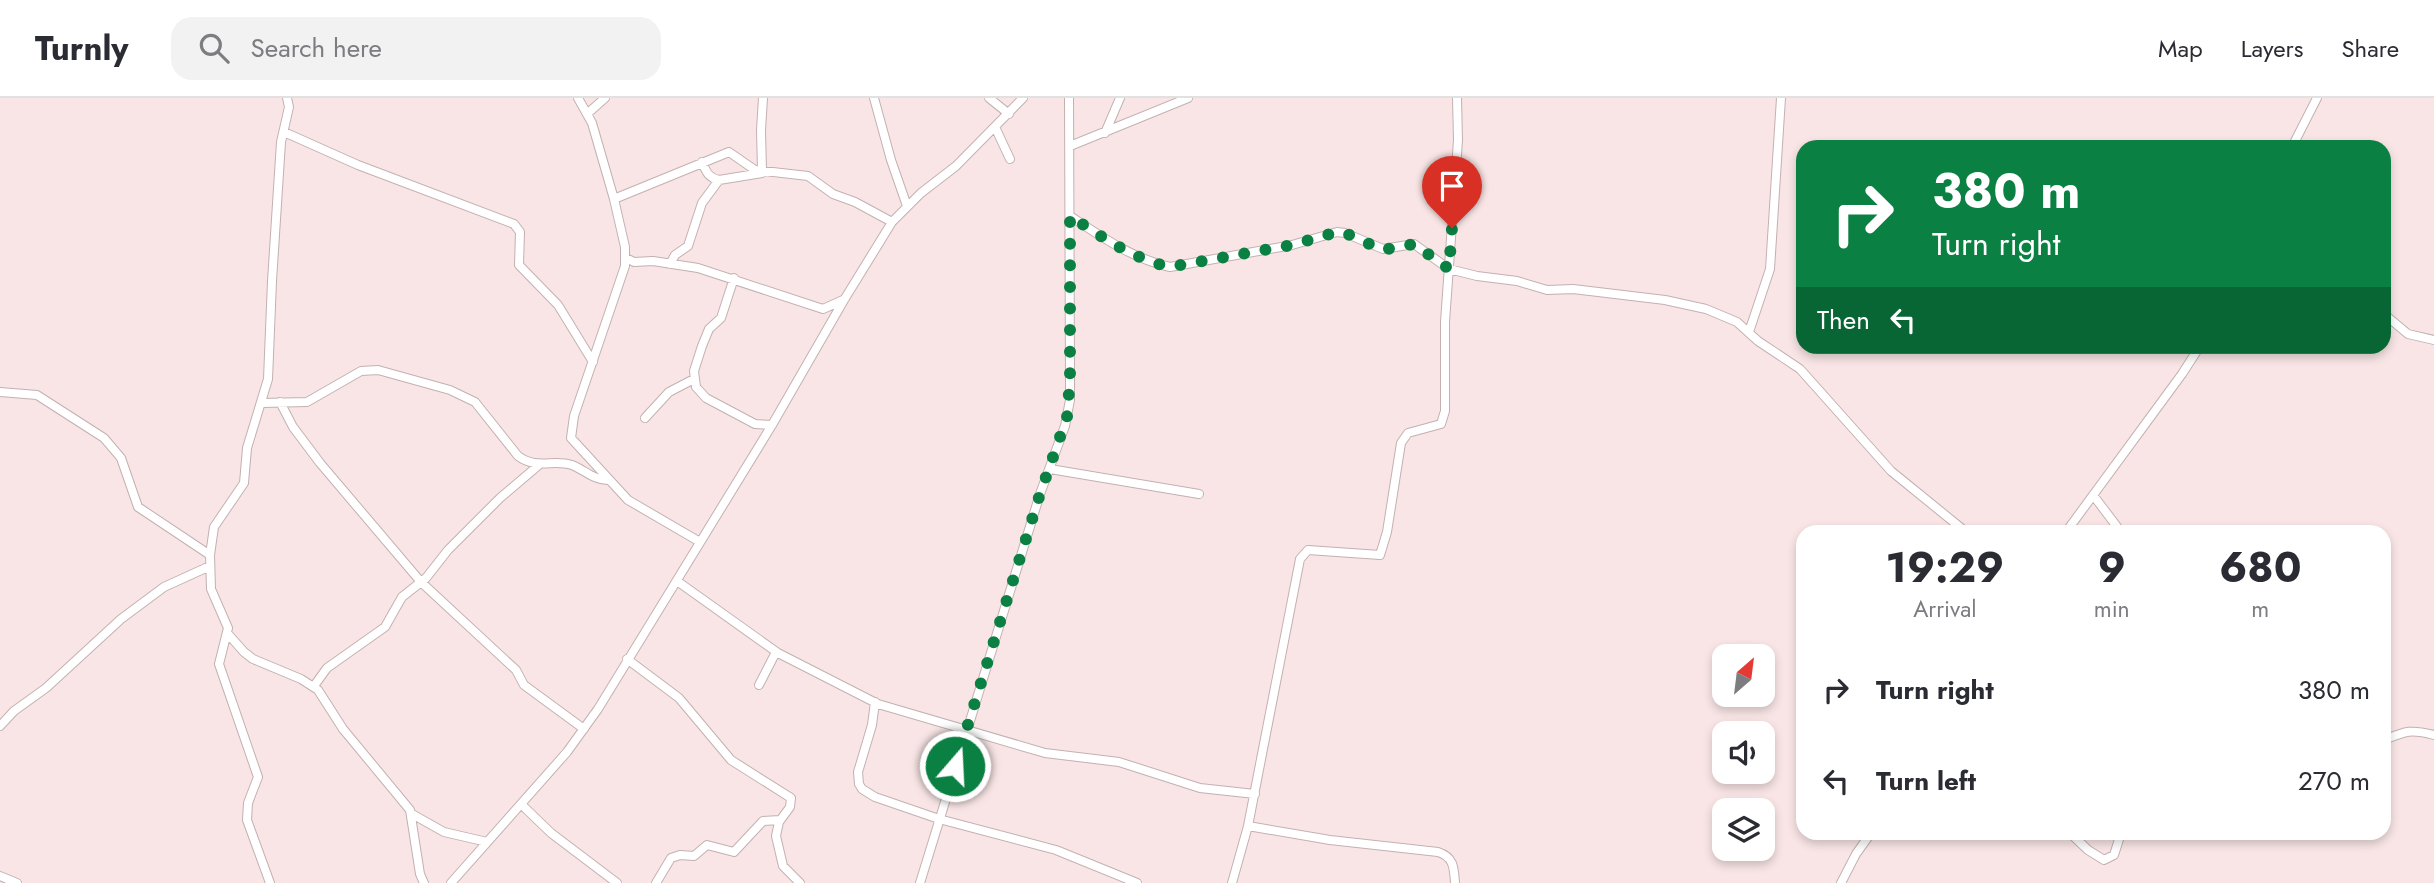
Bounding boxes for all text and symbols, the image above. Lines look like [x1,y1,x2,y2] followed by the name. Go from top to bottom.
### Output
[171,17,661,80] search box
[35,25,129,72] text: Turnly
[195,29,233,67] icon: search
[251,29,382,67] text: Search here
[2158,31,2203,66] text: Map
[2241,31,2303,66] text: Layers
[2341,31,2399,66] text: Share
[1422,156,1482,228] pin
[1932,156,2080,226] text: 380 m
[1433,167,1471,205] icon: arrive
[1817,168,1908,259] icon: right
[1932,221,2061,267] text: Turn right
[1817,301,1870,339] text: Then
[1884,301,1922,339] icon: left
[1886,537,2004,598] text: 19:29
[2098,537,2126,598] text: 9
[2219,537,2301,598] text: 680
[1913,592,1977,626] text: Arrival
[2094,592,2130,626] text: min
[2251,592,2269,626] text: m
[1712,644,1774,707] north arrow
[1712,644,1775,861] map controls
[1817,671,1855,709] icon: right
[1876,671,1994,709] text: Turn right
[2298,671,2370,709] text: 380 m
[1712,721,1775,784] button: sound
[918,729,992,803] position arrow
[1817,762,1855,800] icon: left
[1876,762,1976,800] text: Turn left
[2298,762,2370,800] text: 270 m
[1712,798,1775,861] button: layers

